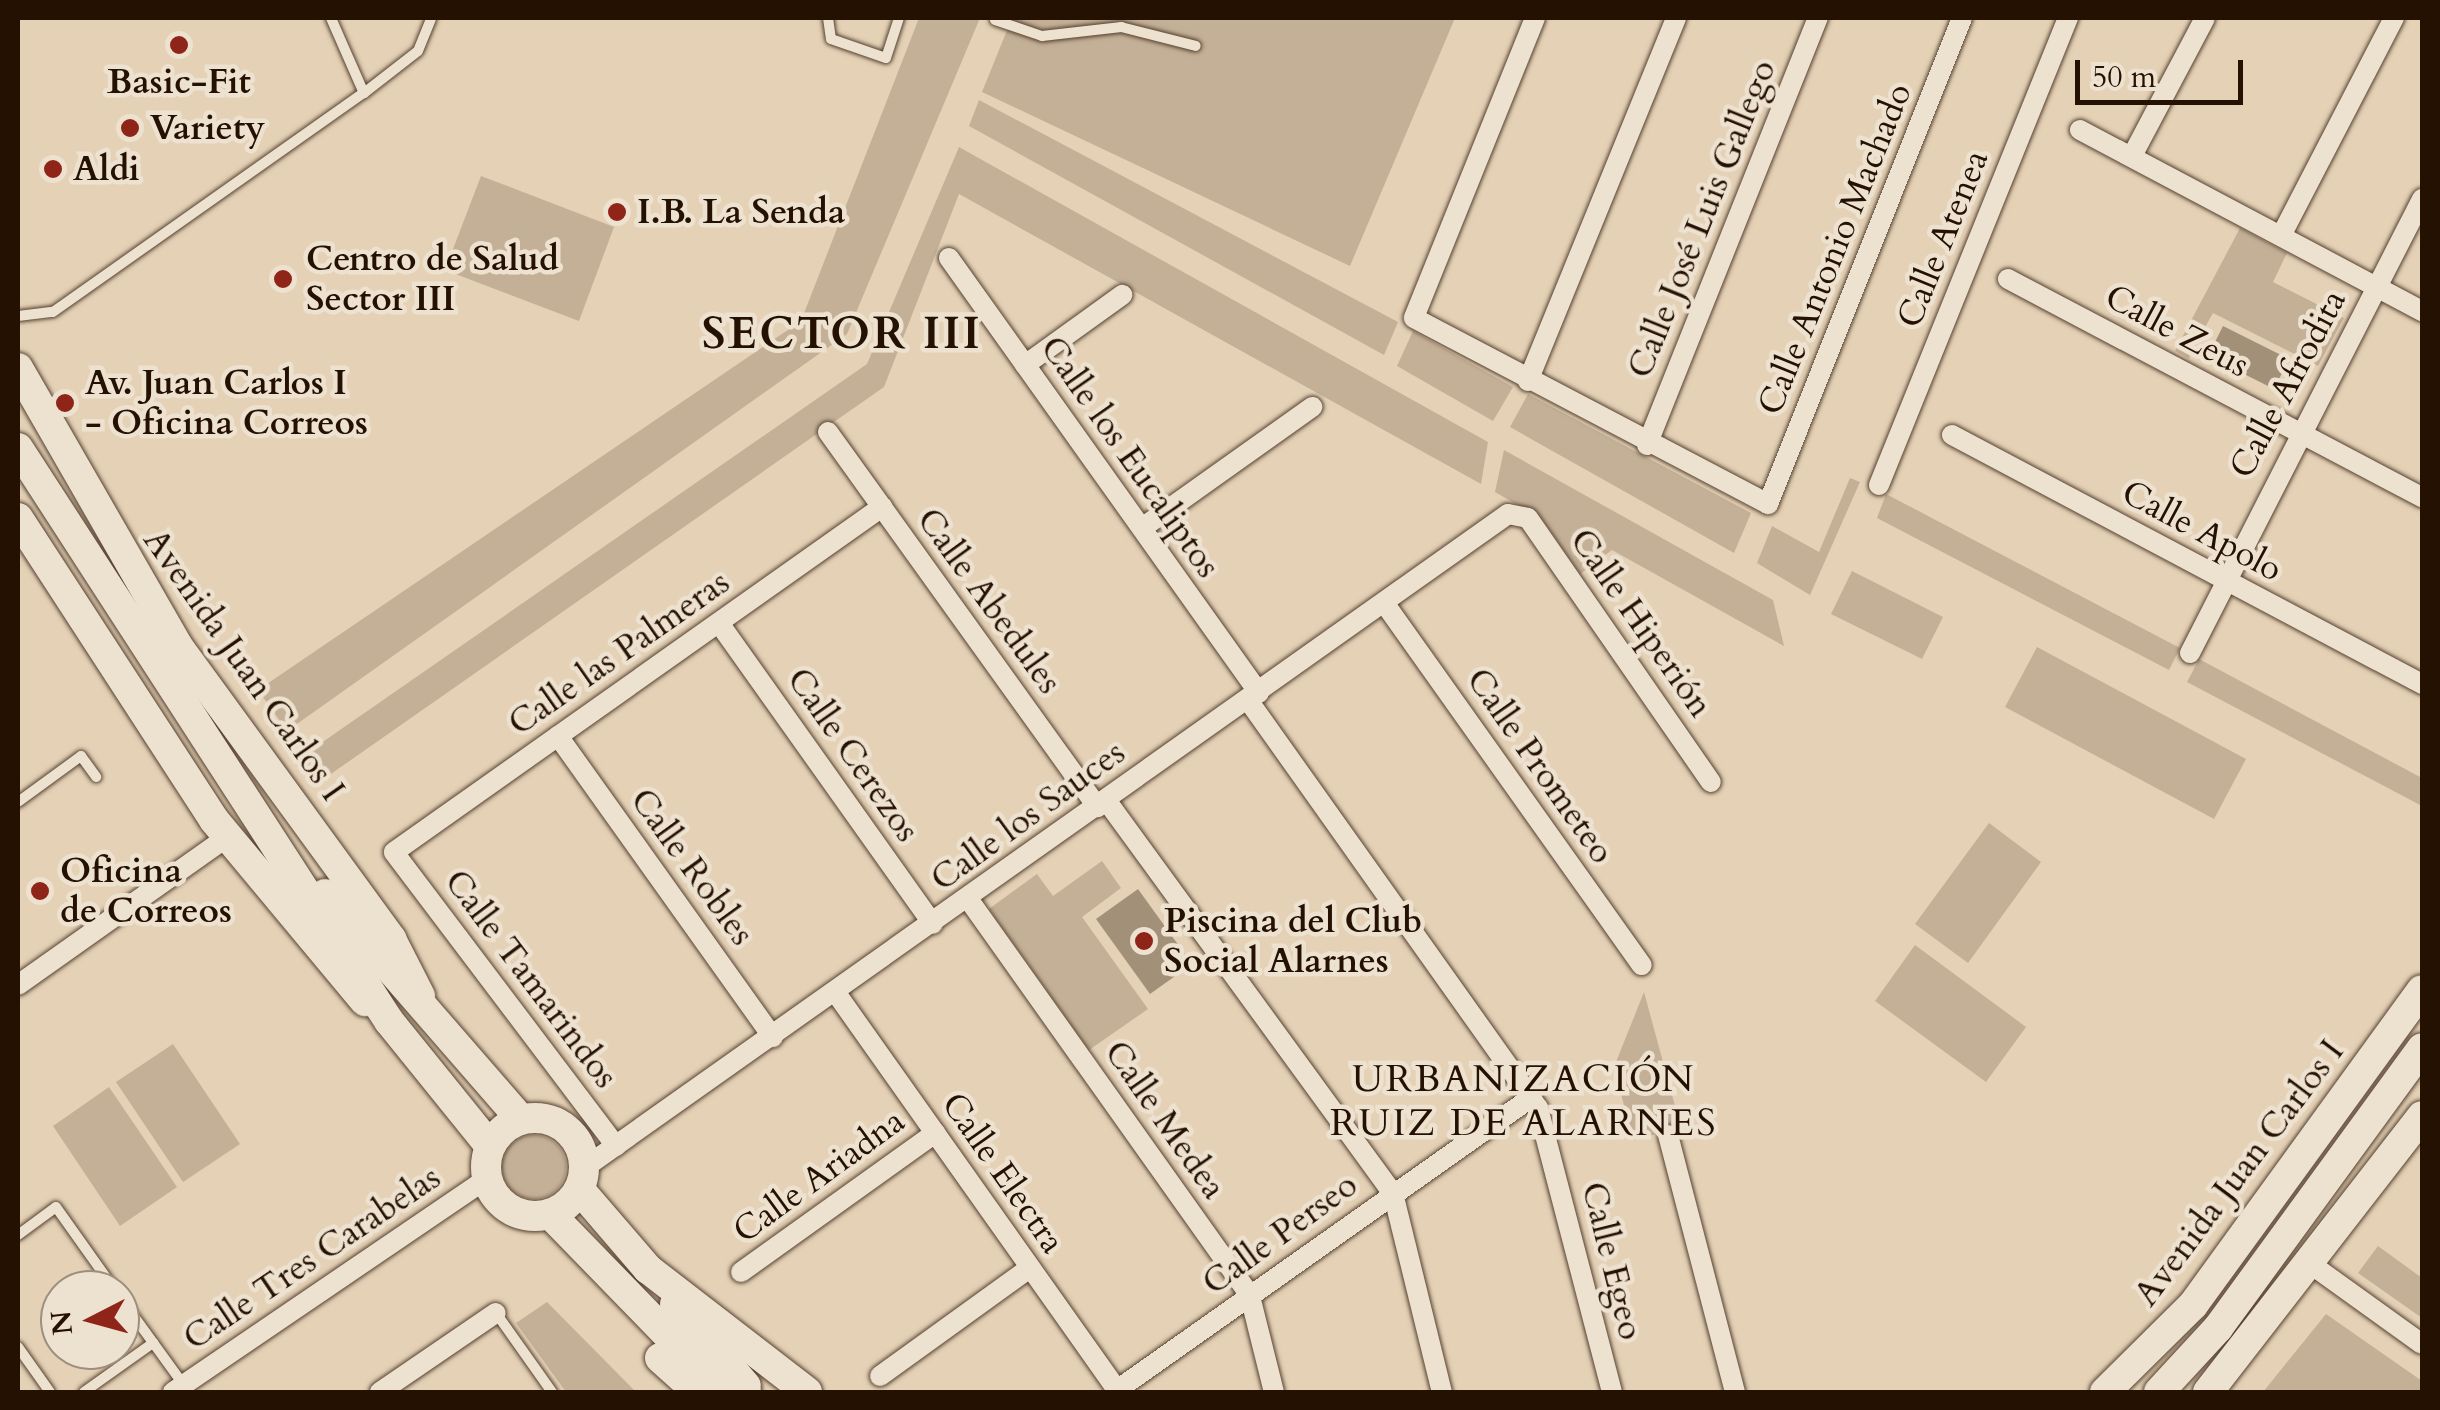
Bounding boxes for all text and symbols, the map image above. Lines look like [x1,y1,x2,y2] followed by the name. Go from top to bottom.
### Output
[168,34,190,56] marker: Basic-Fit
[2080,40,2248,102] scale bar
[1619,54,1785,384] street label: Calle José Luis Gallego
[2092,57,2156,98] text: 50 m
[107,61,251,103] place label: Basic-Fit
[1749,77,1921,421] street label: Calle Antonio Machado
[150,107,265,149] place label: Variety
[119,117,141,139] marker: Variety
[1888,144,1998,334] street label: Calle Atenea
[73,148,140,190] place label: Aldi
[42,158,64,180] marker: Aldi
[637,191,845,233] place label: I.B. La Senda
[606,201,628,223] marker: I.B. La Senda
[306,238,559,320] place label: Centro de Salud Sector III
[270,266,296,292] marker: Centro de Salud Sector III
[2098,276,2256,386] street label: Calle Zeus
[2221,283,2355,485] street label: Calle Afrodita
[702,307,982,361] district label: SECTOR III
[1031,328,1229,586] street label: Calle los Eucaliptos
[85,362,368,444] place label: Av. Juan Carlos I - Oficina Correos
[54,392,76,414] marker: Av. Juan Carlos I - Oficina Correos
[2115,471,2289,591] street label: Calle Apolo
[908,500,1070,702] street label: Calle Abedules
[134,521,354,809] street label: Avenida Juan Carlos I
[1561,521,1721,725] street label: Calle Hiperión
[500,561,738,745] street label: Calle las Palmeras
[778,660,928,850] street label: Calle Cerezos
[1457,660,1623,872] street label: Calle Prometeo
[923,732,1133,900] street label: Calle los Sauces
[621,780,763,954] street label: Calle Robles
[60,850,232,932] place label: Oficina de Correos
[435,862,627,1096] street label: Calle Tamarindos
[29,880,51,902] marker: Oficina de Correos
[1164,900,1422,982] place label: Piscina del Club Social Alarnes
[1133,930,1155,952] marker: Piscina del Club Social Alarnes
[2125,1032,2353,1314] street label: Avenida Juan Carlos I
[1095,1033,1235,1207] street label: Calle Medea
[1330,1057,1718,1146] district label: URBANIZACIÓN RUIZ DE ALARNES
[932,1085,1074,1261] street label: Calle Electra
[725,1100,913,1252] street label: Calle Ariadna
[176,1157,448,1359] street label: Calle Tres Carabelas
[1194,1164,1366,1304] street label: Calle Perseo
[1572,1178,1652,1344] street label: Calle Egeo
[40,1270,140,1370] north arrow
[42,1309,82,1337] text: N

